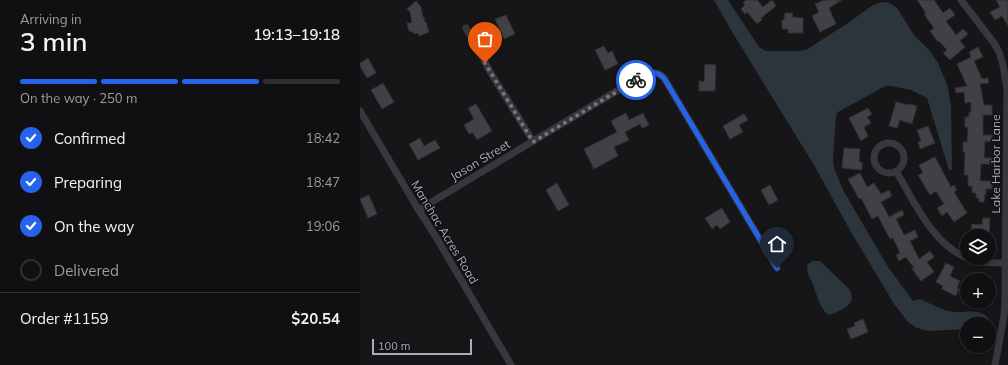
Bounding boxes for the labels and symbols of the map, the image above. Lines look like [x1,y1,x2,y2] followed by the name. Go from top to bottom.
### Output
[468,22,502,63] pin
[616,60,656,100] courier
[988,114,1003,214] street label: Lake Harbor Lane
[447,136,513,184] street label: Jason Street
[408,178,482,286] street label: Manchac Acres Road
[760,227,794,268] pin
[372,337,472,356] scale bar

